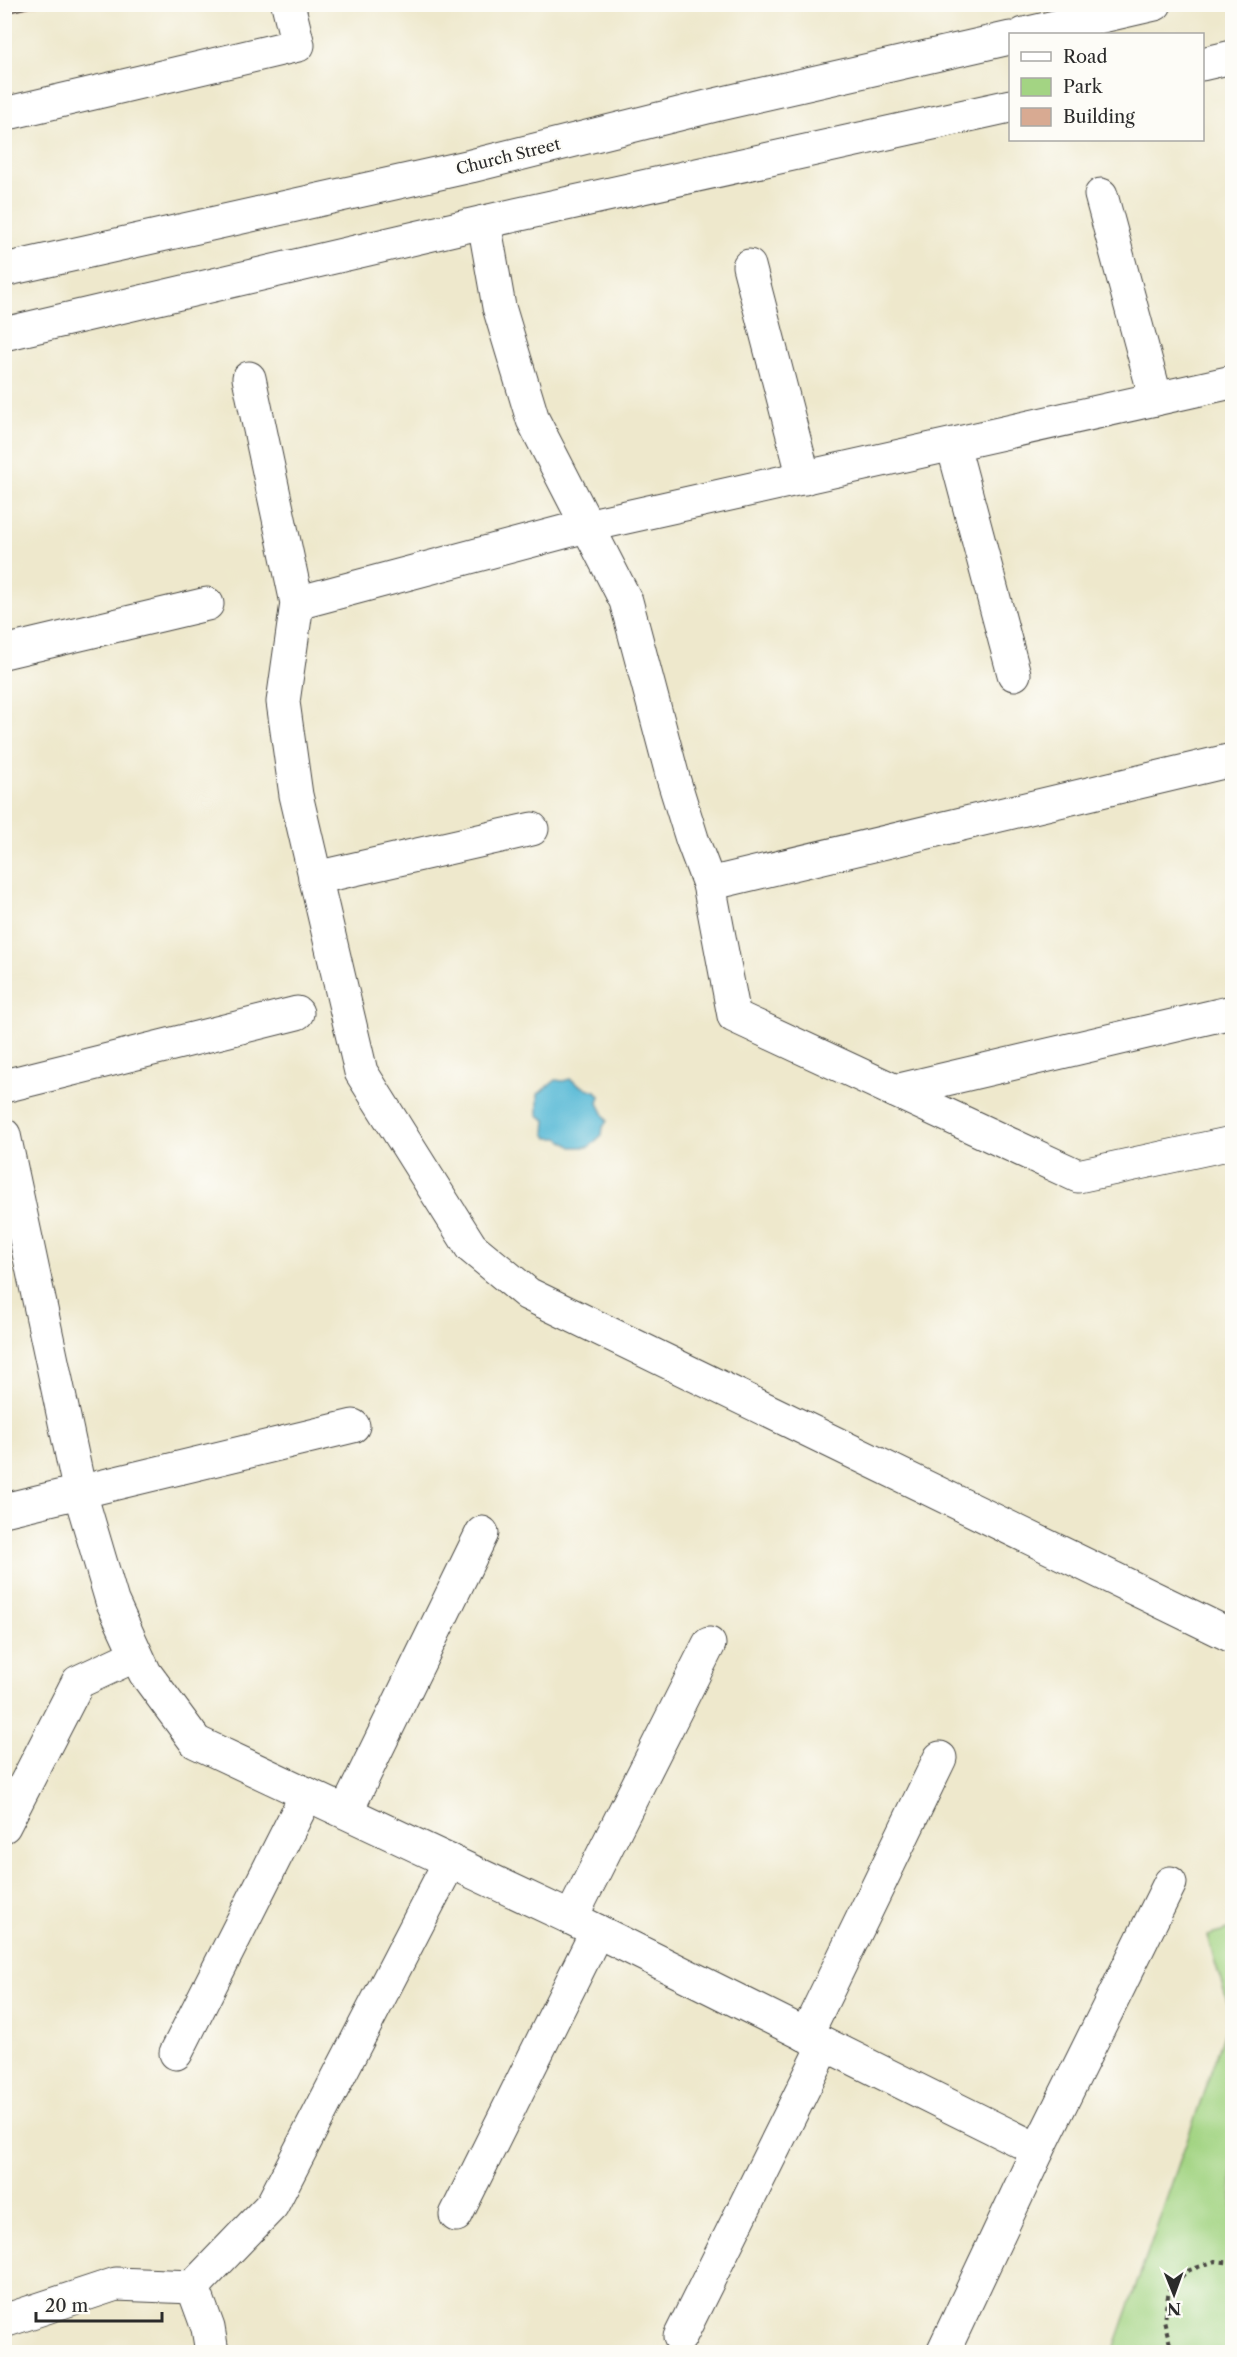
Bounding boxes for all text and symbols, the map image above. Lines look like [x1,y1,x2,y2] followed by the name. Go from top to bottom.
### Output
[1009,33,1204,141] legend
[1063,46,1108,68] text: Road
[1063,76,1104,98] text: Park
[1063,106,1135,128] text: Building
[454,133,563,179] street label: Church Street
[1144,2264,1204,2324] north arrow
[36,2285,162,2323] scale bar
[45,2295,89,2317] text: 20 m
[1167,2299,1181,2319] text: N

